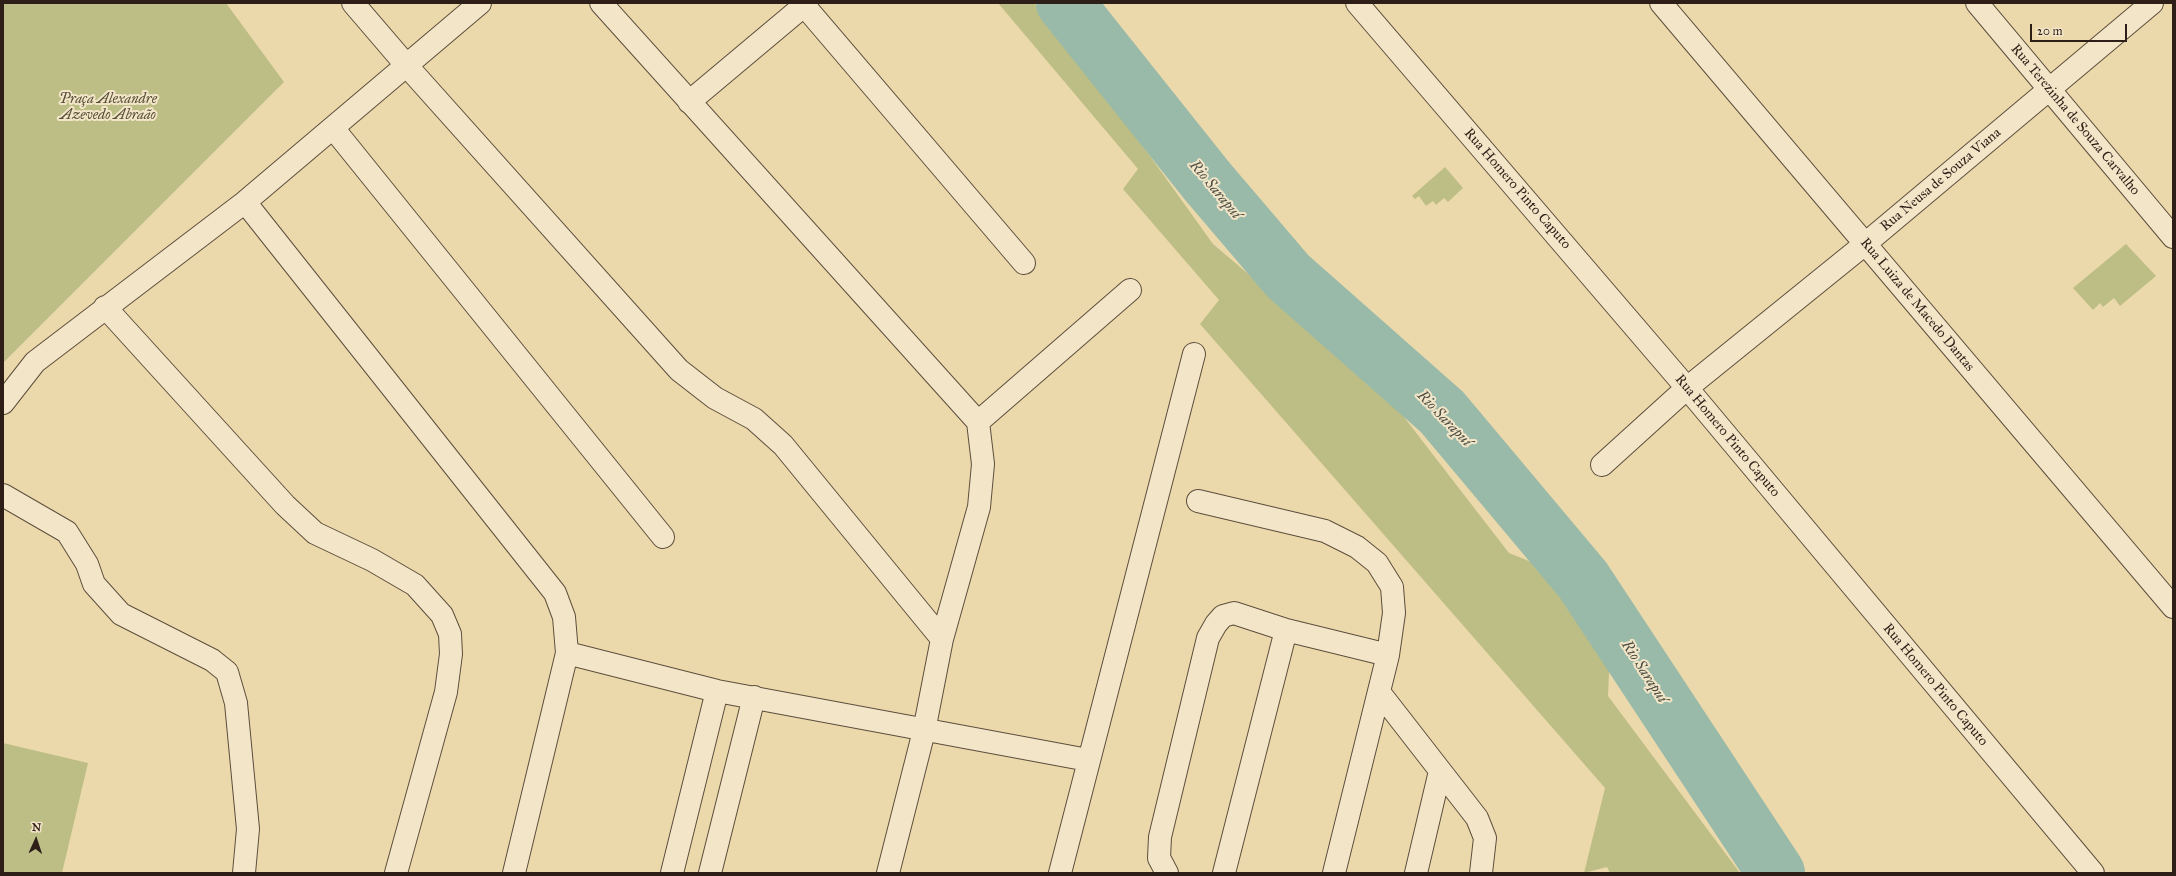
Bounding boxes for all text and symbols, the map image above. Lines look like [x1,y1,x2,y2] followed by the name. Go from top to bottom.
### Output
[2032,16,2129,42] scale bar
[2037,24,2063,38] text: 20 m
[2007,41,2143,199] street label: Rua Terezinha de Souza Carvalho
[59,92,157,124] park label: Praça Alexandre Azevedo Abraão
[1460,125,1574,253] street label: Rua Homero Pinto Caputo
[1877,125,2005,235] street label: Rua Neusa de Souza Viana
[1185,157,1245,223] water label: Rio Sarapuí
[1856,235,1978,375] street label: Rua Luiza de Macedo Dantas
[1671,371,1783,501] street label: Rua Homero Pinto Caputo
[1413,387,1475,451] water label: Rio Sarapuí
[1879,620,1991,750] street label: Rua Homero Pinto Caputo
[1617,637,1671,707] water label: Rio Sarapuí
[16,820,56,860] north arrow
[32,821,42,834] text: N

